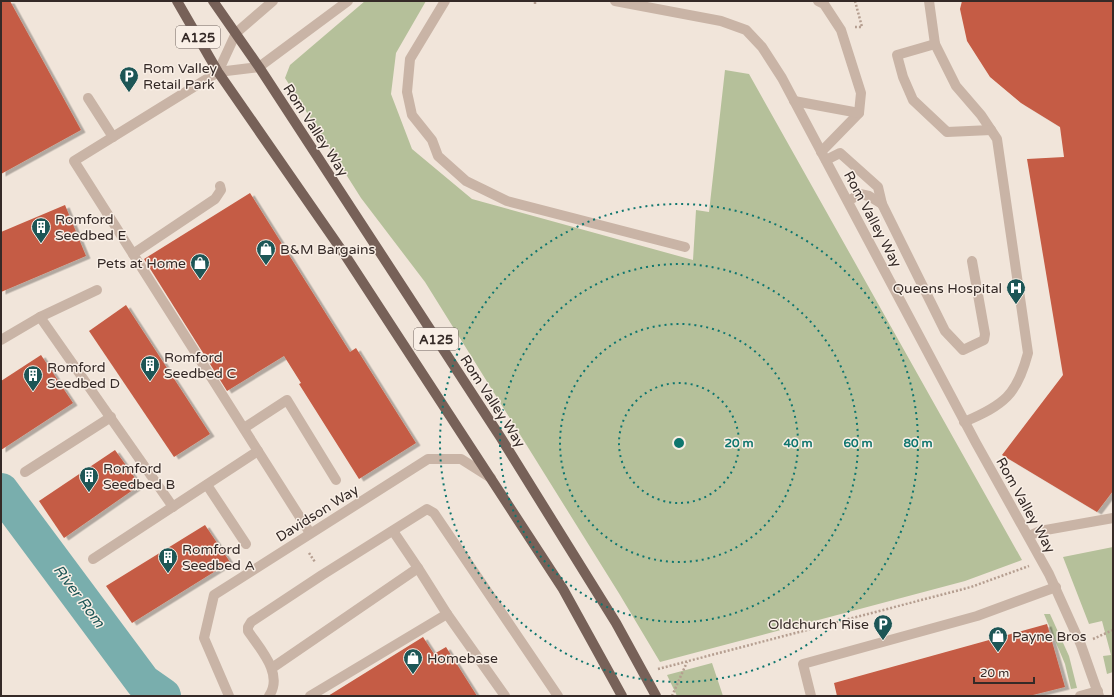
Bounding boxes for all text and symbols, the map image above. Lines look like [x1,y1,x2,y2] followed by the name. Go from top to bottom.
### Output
[176,26,220,48] road number: A125
[143,60,218,93] place label: Rom Valley Retail Park
[118,65,140,93] parking icon: Rom Valley Retail Park
[279,81,352,180] street label: Rom Valley Way
[840,168,905,271] street label: Rom Valley Way
[55,211,127,244] place label: Romford Seedbed E
[30,216,52,244] building icon: Romford Seedbed E
[255,238,277,266] shop icon: B&M Bargains
[280,241,376,258] place label: B&M Bargains
[189,252,211,280] shop icon: Pets at Home
[97,255,186,272] place label: Pets at Home
[1005,277,1027,305] hospital icon: Queens Hospital
[893,280,1002,297] place label: Queens Hospital
[414,328,458,350] road number: A125
[164,349,237,382] place label: Romford Seedbed C
[456,352,529,451] street label: Rom Valley Way
[139,354,161,382] building icon: Romford Seedbed C
[47,359,120,392] place label: Romford Seedbed D
[22,364,44,392] building icon: Romford Seedbed D
[672,436,686,450] centre of rings
[724,436,754,450] text: 20 m
[783,436,813,450] text: 40 m
[843,436,873,450] text: 60 m
[903,436,933,450] text: 80 m
[992,454,1059,556] street label: Rom Valley Way
[103,460,175,493] place label: Romford Seedbed B
[78,465,100,493] building icon: Romford Seedbed B
[273,481,362,546] street label: Davidson Way
[182,541,255,574] place label: Romford Seedbed A
[157,546,179,574] building icon: Romford Seedbed A
[50,561,109,632] water label: River Rom
[872,613,894,641] parking icon: Oldchurch Rise
[768,616,869,633] place label: Oldchurch Rise
[987,625,1009,653] shop icon: Payne Bros
[1012,628,1087,645] place label: Payne Bros
[402,647,424,675] shop icon: Homebase
[427,650,498,667] place label: Homebase
[974,659,1034,685] scale bar
[980,666,1009,680] text: 20 m

